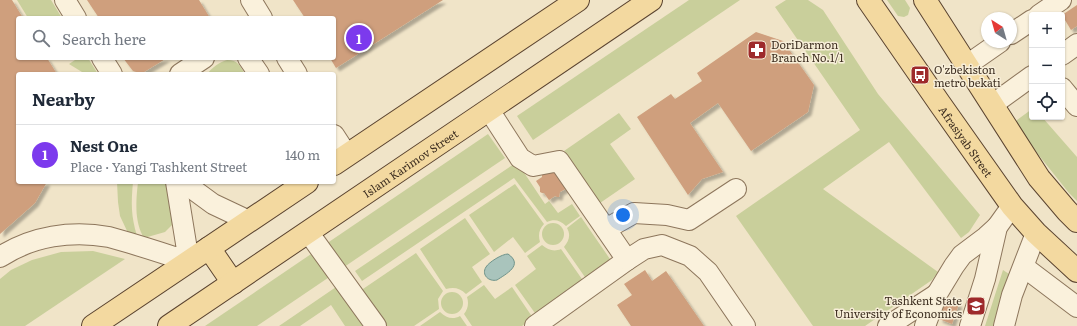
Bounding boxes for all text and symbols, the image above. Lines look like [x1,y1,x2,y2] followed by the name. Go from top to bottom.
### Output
[981,12,1017,48] north arrow
[1029,12,1065,120] map controls
[1029,12,1065,48] button: +
[16,16,336,60] search box
[346,23,372,53] pin: 1
[30,27,52,49] icon: search
[62,27,146,50] text: Search here
[771,36,844,65] place label: DoriDarmon Branch No.1/1
[746,39,768,61] pharmacy icon: DoriDarmon Branch No.1/1
[1029,48,1065,84] button: −
[934,61,1001,90] place label: O'zbekiston metro bekati
[909,64,931,86] bus stop icon: O'zbekiston metro bekati
[1029,84,1065,120] button: locate
[32,86,95,111] text: Nearby
[936,102,997,181] street label: Afrasiyab Street
[359,125,461,201] street label: Islam Karimov Street
[70,134,138,157] text: Nest One
[42,145,48,164] text: 1
[285,145,320,164] text: 140 m
[70,157,247,176] text: Place · Yangi Tashkent Street
[613,205,633,225] your location
[834,292,962,321] place label: Tashkent State University of Economics
[965,295,987,317] school or university icon: Tashkent State University of Economics

